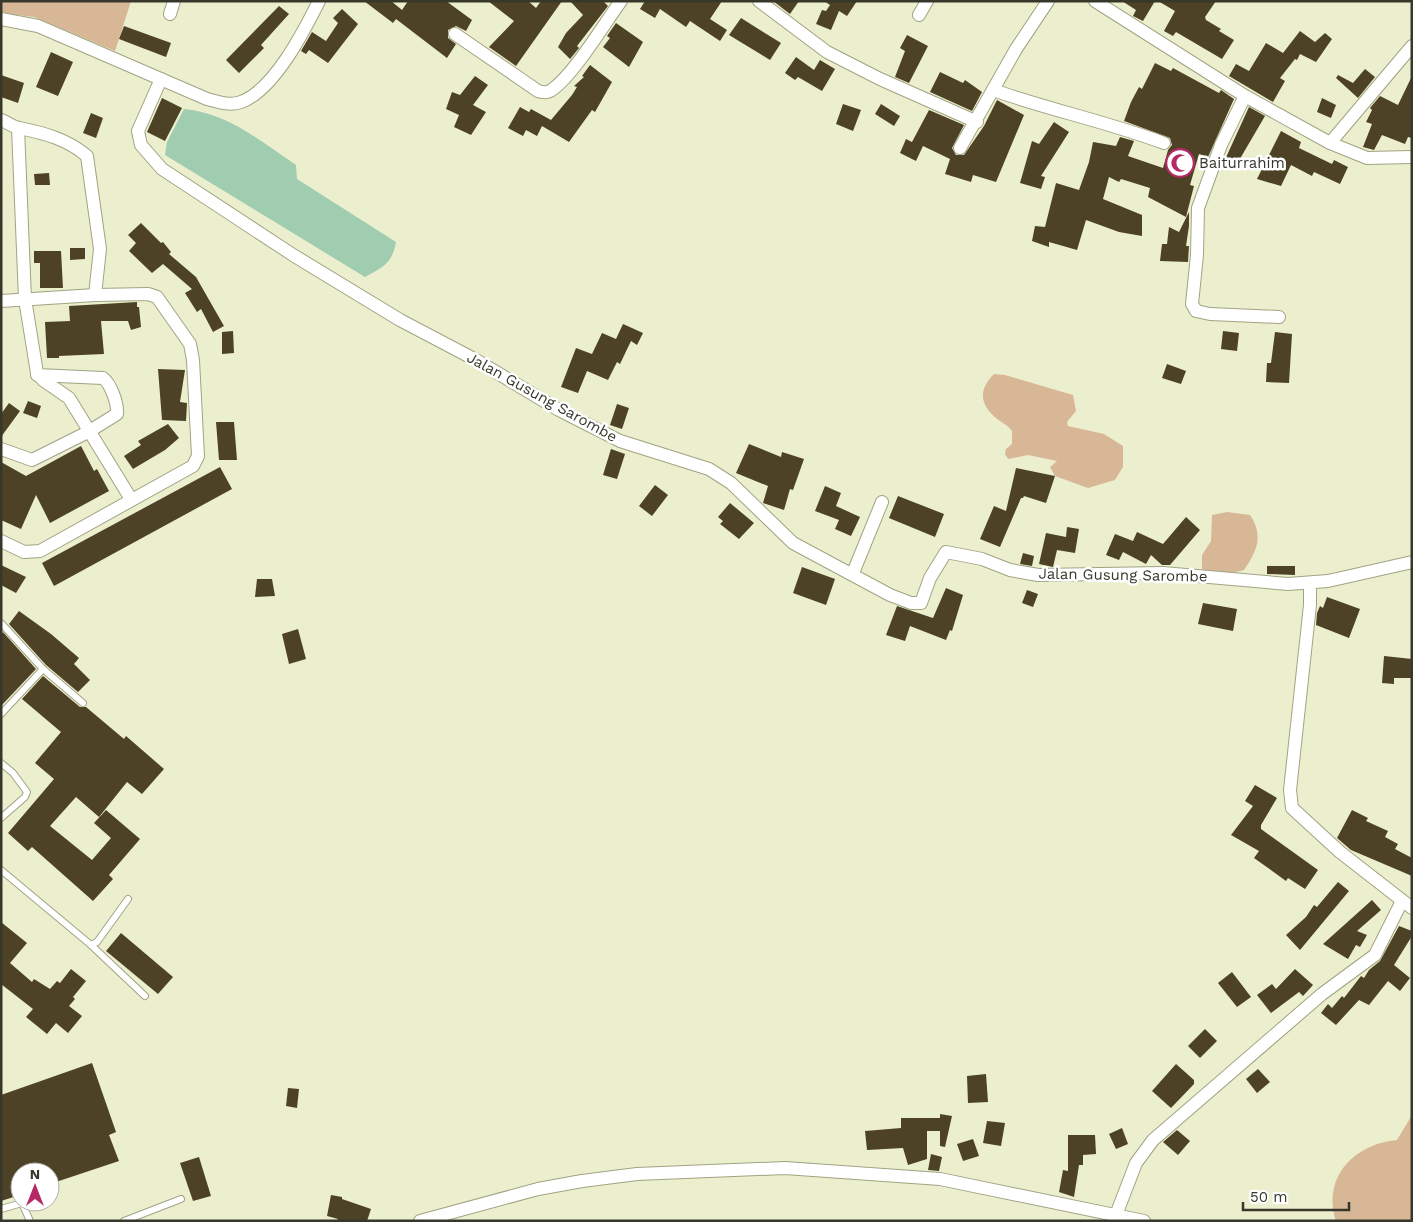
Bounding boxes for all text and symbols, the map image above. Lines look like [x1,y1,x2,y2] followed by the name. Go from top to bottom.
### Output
[1165,148,1195,178] mosque icon: Baiturrahim
[1199,154,1285,172] place label: Baiturrahim
[464,348,620,446] street label: Jalan Gusung Sarombe
[1038,565,1208,585] street label: Jalan Gusung Sarombe
[10,1162,60,1212] north arrow
[30,1166,40,1182] text: N
[1243,1180,1349,1212] scale bar
[1250,1188,1287,1206] text: 50 m

